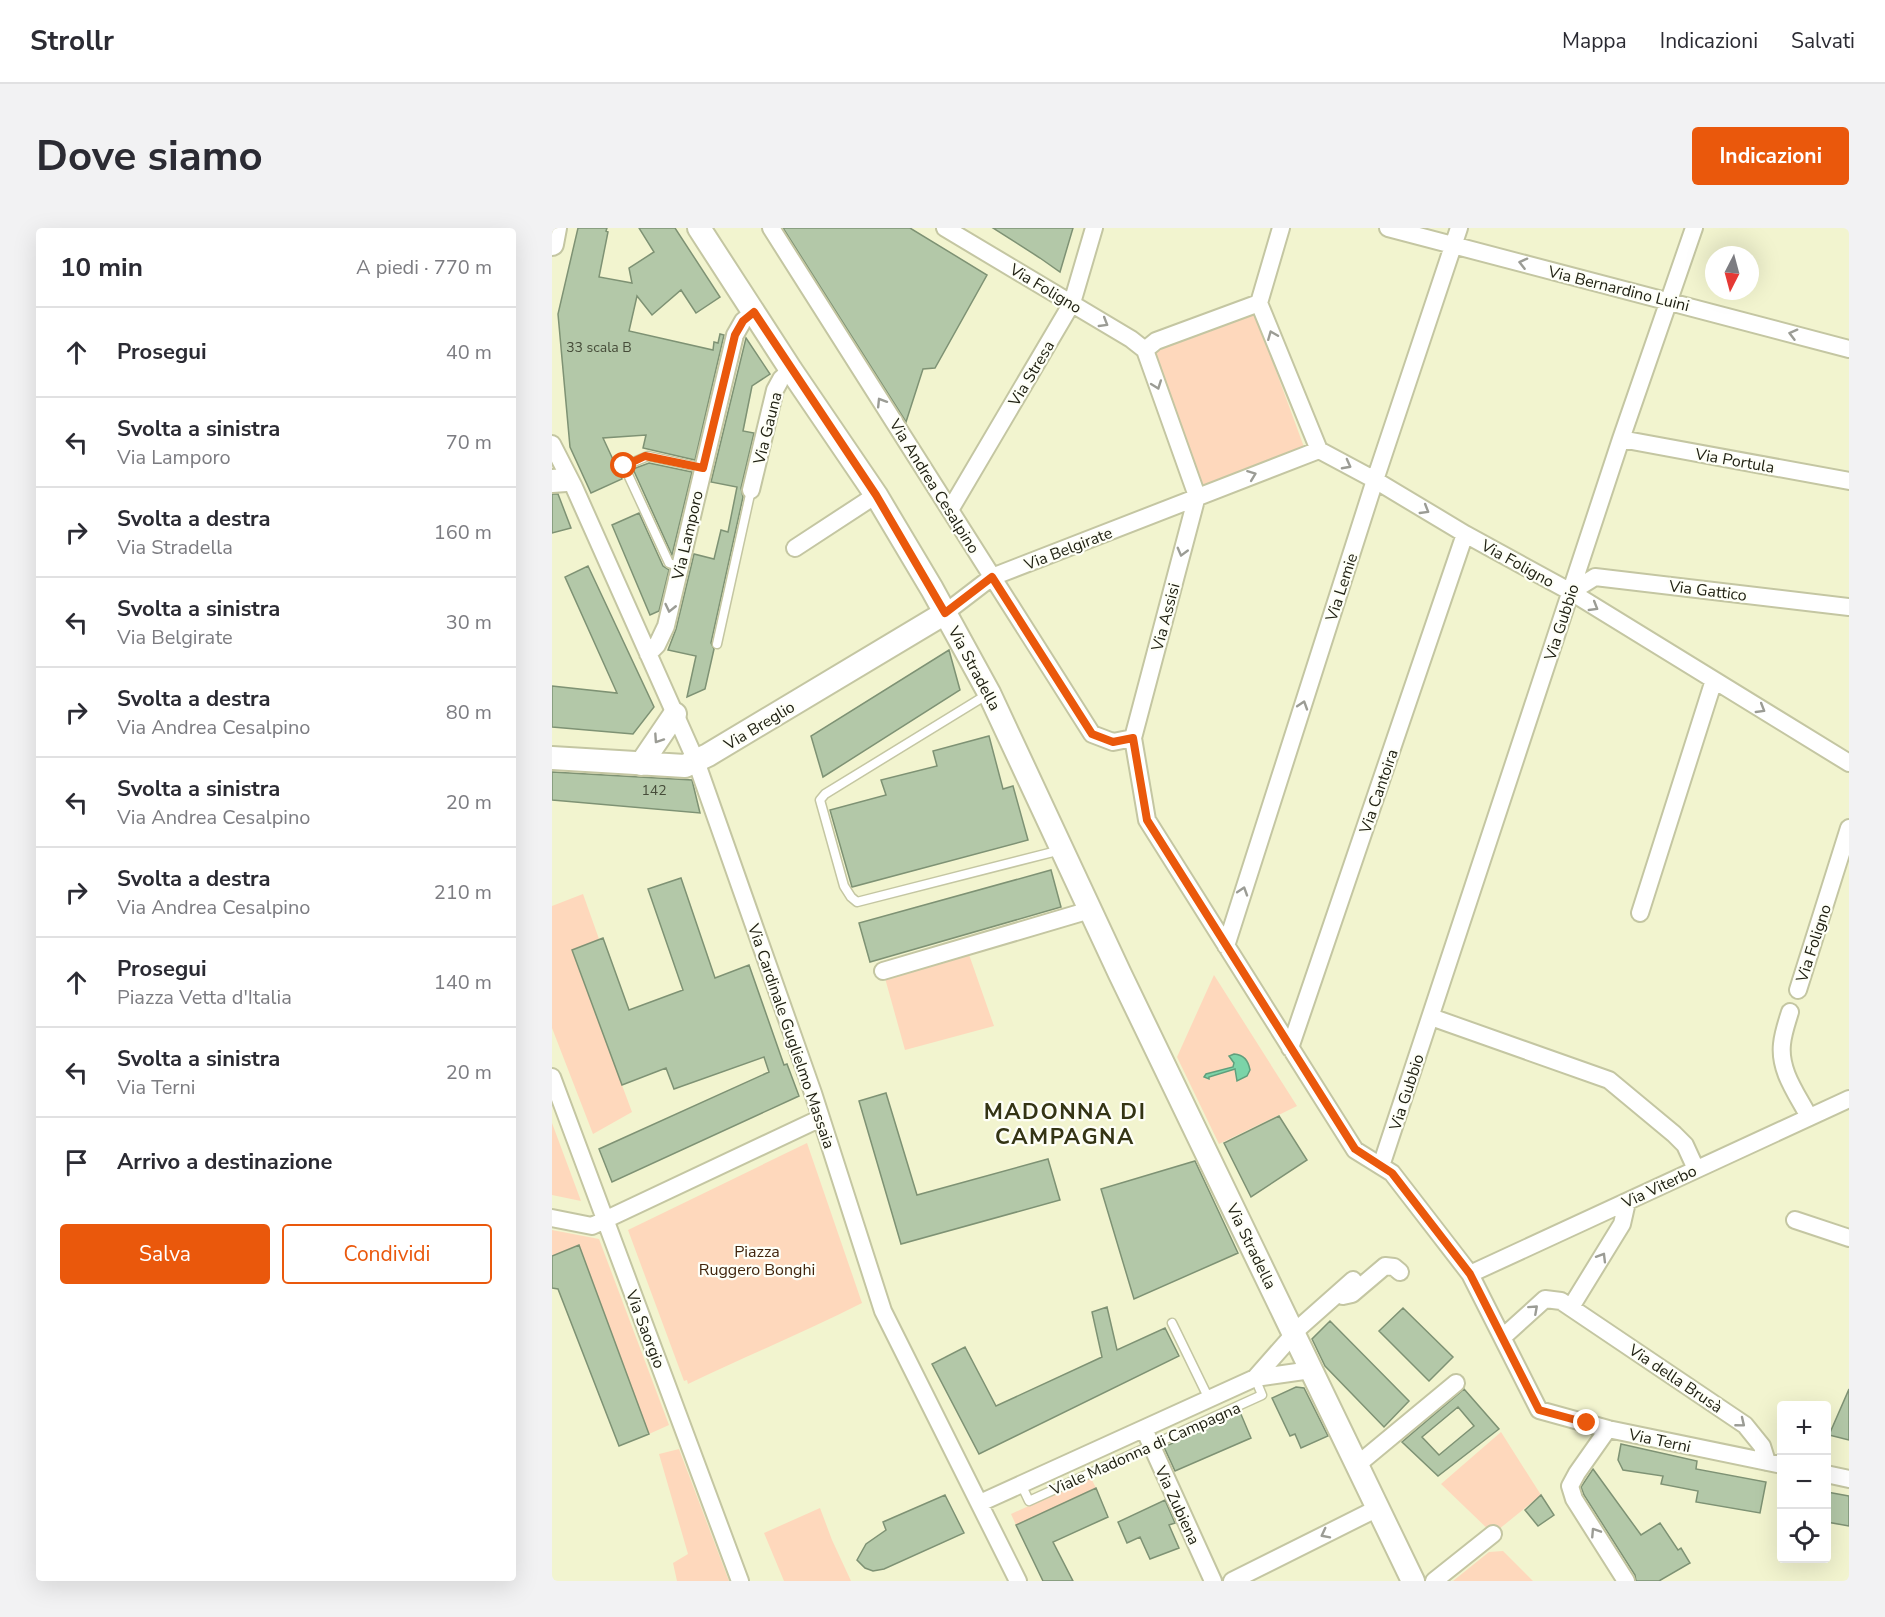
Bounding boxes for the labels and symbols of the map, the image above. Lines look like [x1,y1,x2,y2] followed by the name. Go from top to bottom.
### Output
[1705,246,1759,300] north arrow
[1004,258,1086,319] street label: Via Foligno
[1518,258,1528,271] one-way arrow
[1545,261,1692,317] street label: Via Bernardino Luini
[1098,315,1108,327] one-way arrow
[1788,329,1798,341] one-way arrow
[1267,331,1279,342] one-way arrow
[1003,337,1060,411] street label: Via Stresa
[566,338,632,357] house number: 33 scala B
[1149,379,1162,390] one-way arrow
[748,390,788,468] street label: Via Gauna
[877,398,889,408] one-way arrow
[883,414,985,558] street label: Via Andrea Cesalpino
[1693,443,1776,479] street label: Via Portula
[610,452,636,478] route start
[1341,458,1351,469] one-way arrow
[1246,470,1257,483] one-way arrow
[667,488,709,583] street label: Via Lamporo
[1419,503,1429,515] one-way arrow
[1020,522,1116,576] street label: Via Belgirate
[1476,534,1558,593] street label: Via Foligno
[1177,547,1190,557] one-way arrow
[1320,550,1363,625] street label: Via Lemie
[1667,575,1748,607] street label: Via Gattico
[1146,581,1186,655] street label: Via Assisi
[1539,581,1585,664] street label: Via Gubbio
[1588,599,1598,611] one-way arrow
[665,602,678,612] one-way arrow
[942,622,1006,715] street label: Via Stradella
[719,696,799,756] street label: Via Breglio
[1296,700,1308,711] one-way arrow
[1755,701,1765,713] one-way arrow
[654,732,665,743] one-way arrow
[1354,746,1404,837] street label: Via Cantoira
[641,781,667,800] house number: 142
[1236,886,1249,897] one-way arrow
[1791,902,1837,986] street label: Via Foligno
[742,920,840,1152] street label: Via Cardinale Guglielmo Massaia
[1384,1051,1430,1134] street label: Via Gubbio
[984,1097,1146,1152] district label: MADONNA DI CAMPAGNA
[1618,1160,1700,1214] street label: Via Viterbo
[1220,1199,1281,1293] street label: Via Stradella
[699,1241,815,1281] park label: Piazza Ruggero Bonghi
[1594,1253,1606,1263] one-way arrow
[620,1286,670,1372] street label: Via Saorgio
[1527,1305,1538,1316] one-way arrow
[1623,1339,1727,1418] street label: Via della Brusà
[1046,1397,1244,1501] street label: Viale Madonna di Campagna
[1573,1409,1599,1435] route end
[1734,1416,1745,1427] one-way arrow
[1626,1423,1693,1458] street label: Via Terni
[1149,1461,1205,1548] street label: Via Zubiena
[1321,1527,1332,1539] one-way arrow
[1590,1528,1602,1538] one-way arrow

